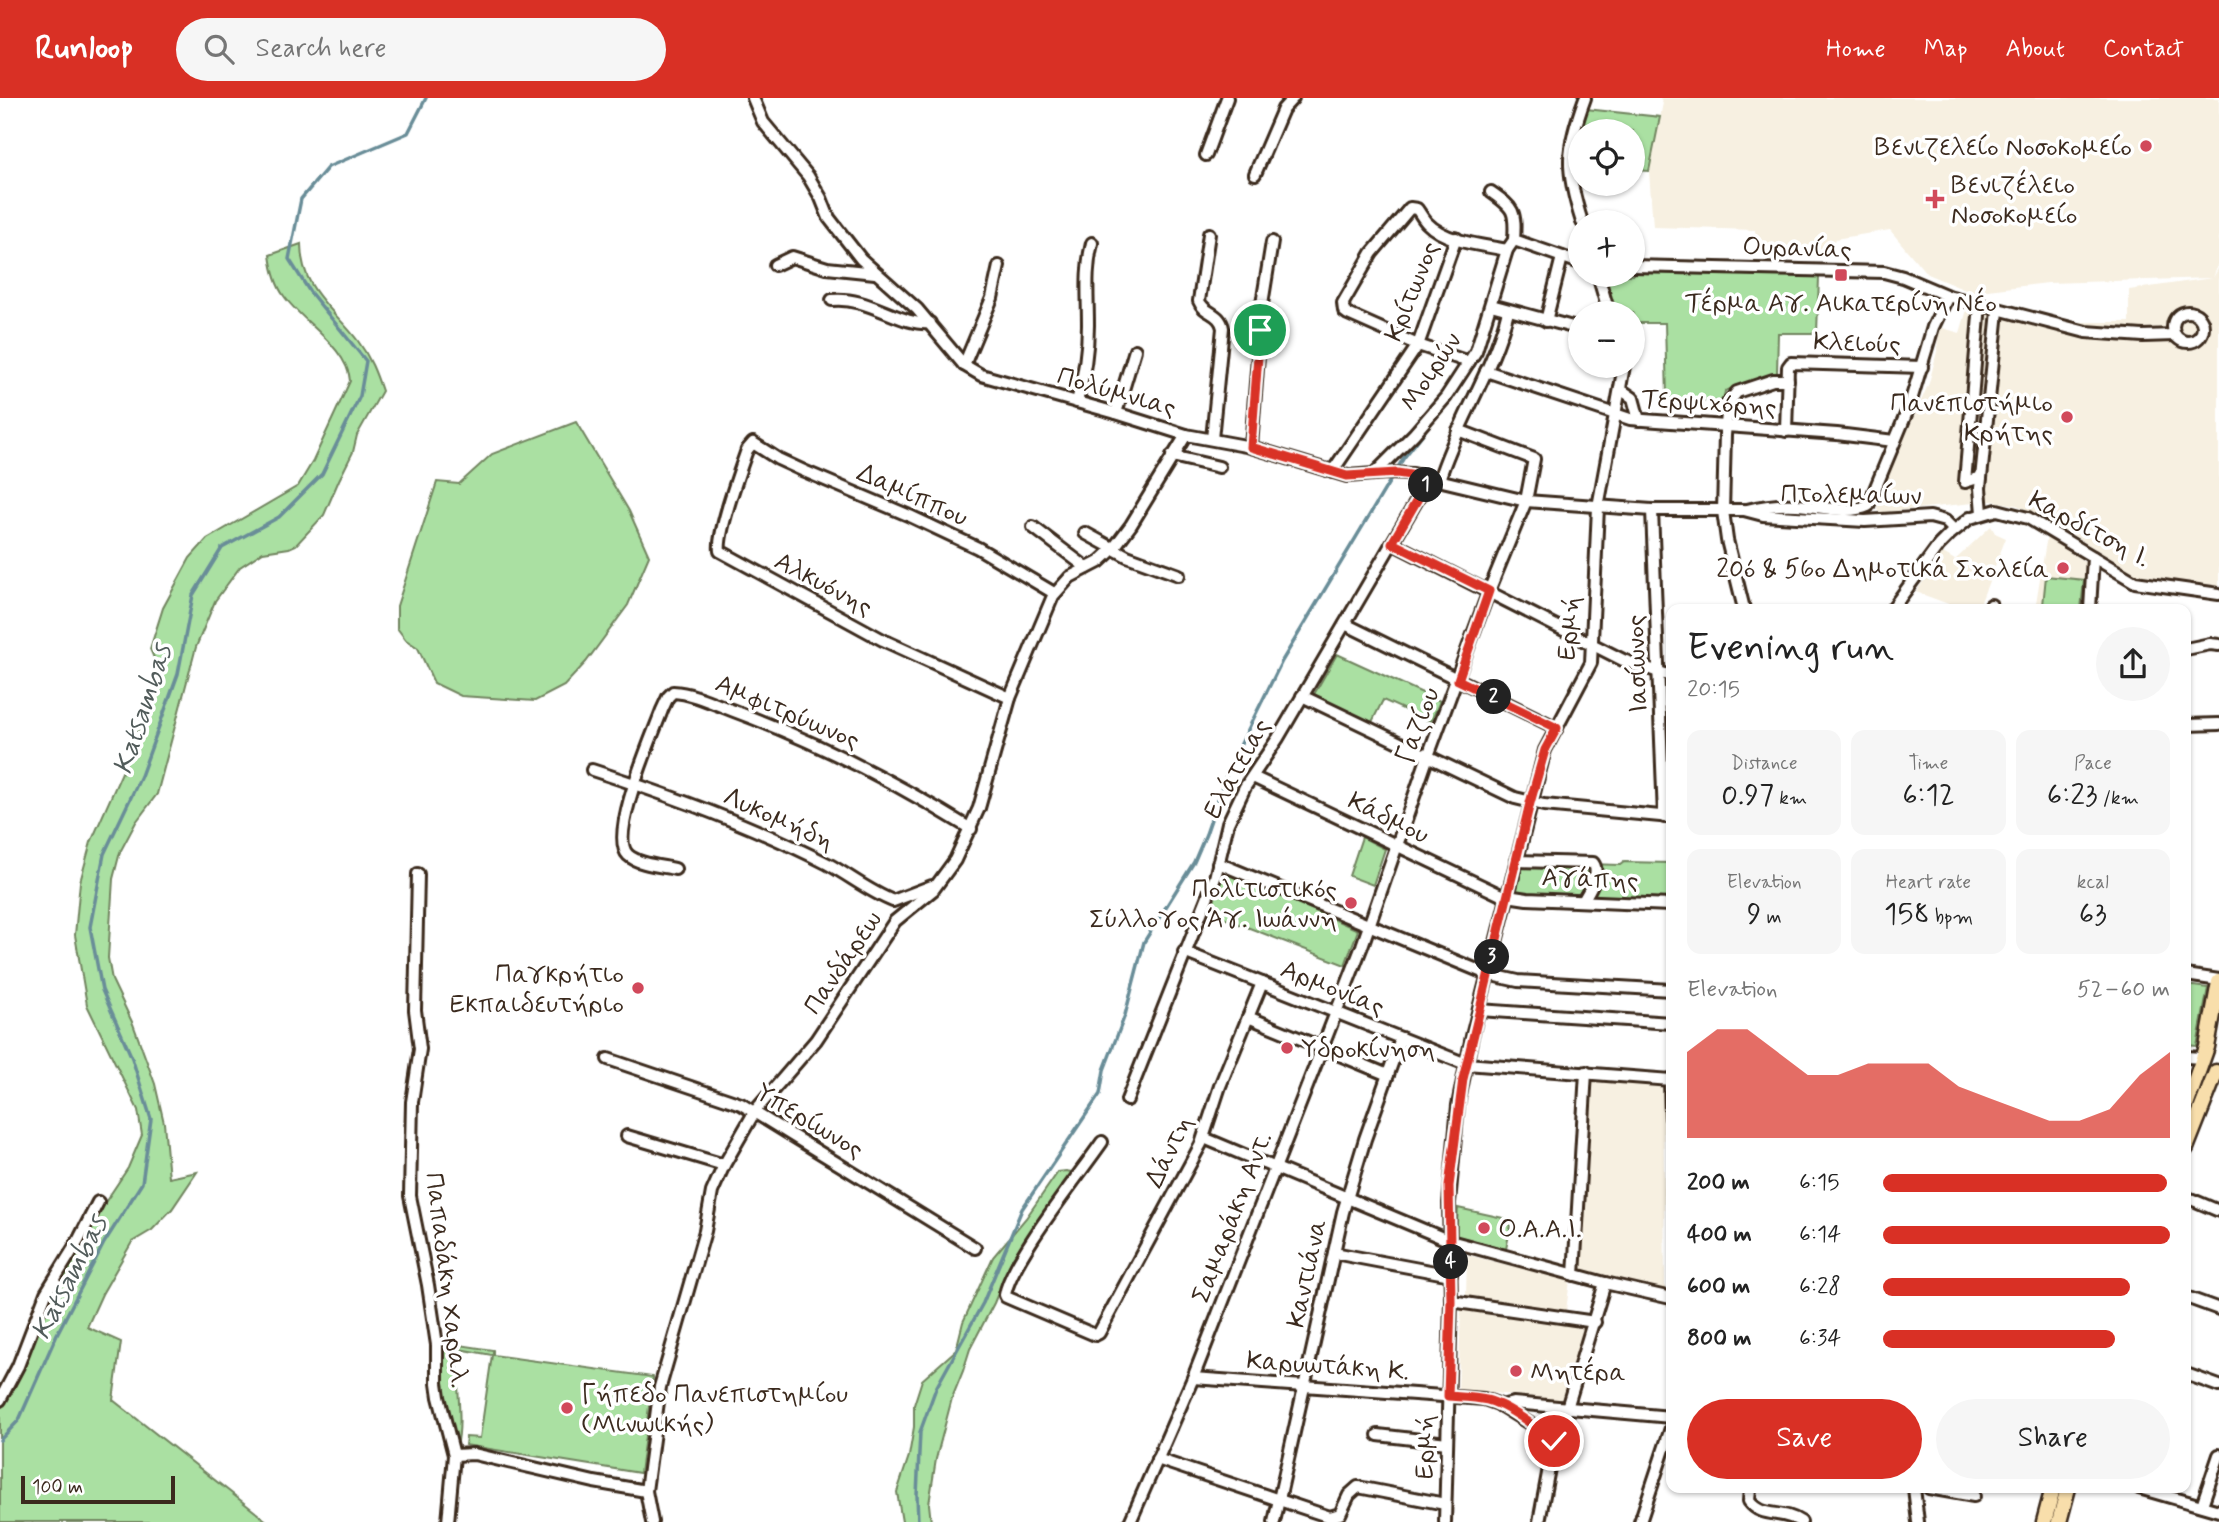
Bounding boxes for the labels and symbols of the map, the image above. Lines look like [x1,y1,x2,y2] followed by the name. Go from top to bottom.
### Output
[1875,131,2132,165] place label: Βενιζελείο Νοσοκομείο
[2138,138,2154,154] marker: Βενιζελείο Νοσοκομείο
[1951,169,2077,233] place label: Βενιζέλειο Νοσοκομείο
[1925,189,1945,209] marker: Βενιζέλειο Νοσοκομείο
[1742,230,1852,268] street label: Ουρανίας
[1377,237,1448,347] street label: Κρίτωνος
[1833,267,1849,283] marker: Τέρμα Αγ. Αικατερίνη Νέο
[1685,287,1997,321] place label: Τέρμα Αγ. Αικατερίνη Νέο
[1230,300,1290,360] pin
[1813,325,1901,363] street label: Κλειούς
[1393,326,1470,418] street label: Μοιρών
[1053,360,1180,426] street label: Πολύμνιας
[1640,382,1778,426] street label: Τερψιχόρης
[1890,387,2053,451] place label: Πανεπιστήμιο Κρήτης
[2059,409,2075,425] marker: Πανεπιστήμιο Κρήτης
[851,456,973,535] street label: Δαμίππου
[1408,468,1444,502] pin: 1
[1780,478,1922,514] street label: Πτολεμαίων
[2022,483,2156,576] street label: Καρδίτση Ι.
[768,545,878,625] street label: Αλκυόνης
[1716,553,2049,587] place label: 20ό & 56ο Δημοτικά Σχολεία
[2055,560,2071,576] marker: 20ό & 56ο Δημοτικά Σχολεία
[1550,595,1590,662] street label: Ερμή
[1619,614,1657,714] street label: Ιασίωνος
[105,638,182,779] water label: Katsambas
[710,667,864,758] street label: Αμφιτρύωνος
[1476,680,1512,714] pin: 2
[1389,683,1449,769] street label: Γαζίου
[1196,713,1279,825] street label: Ελάτειας
[717,780,839,859] street label: Λυκομήδη
[1342,785,1434,853] street label: Κάδμου
[1541,861,1639,899] street label: Αγάπης
[1089,873,1337,937] place label: Πολιτιστικός Σύλλογος Άγ. Ιωάννη
[1343,895,1359,911] marker: Πολιτιστικός Σύλλογος Άγ. Ιωάννη
[797,905,891,1022] street label: Πανδάρεω
[1474,940,1510,974] pin: 3
[1275,953,1389,1025] street label: Αρμονίας
[450,958,624,1022] place label: Παγκρήτιο Εκπαιδευτήριο
[630,980,646,996] marker: Παγκρήτιο Εκπαιδευτήριο
[1301,1033,1435,1067] place label: Υδροκίνηση
[1279,1040,1295,1056] marker: Υδροκίνηση
[749,1076,869,1167] street label: Υπερίωνος
[1138,1110,1202,1194] street label: Δάντη
[1185,1127,1281,1308] street label: Σαμαράκη Αντ.
[416,1171,476,1390] street label: Παπαδάκη Χαραλ.
[23,1208,118,1346] water label: Katsambas
[1498,1213,1581,1247] place label: Ο.Α.Α.Ι.
[1280,1216,1336,1331] street label: Καντιάνα
[1476,1220,1492,1236] marker: Ο.Α.Α.Ι.
[1434,1244,1468,1280] pin: 4
[1245,1344,1410,1390] street label: Καρυωτάκη Κ.
[1530,1356,1626,1390] place label: Μητέρα
[1508,1363,1524,1379] marker: Μητέρα
[581,1378,848,1442] place label: Γήπεδο Πανεπιστημίου (Μινωικής)
[559,1400,575,1416] marker: Γήπεδο Πανεπιστημίου (Μινωικής)
[1524,1411,1584,1471] pin
[1408,1415,1444,1479] street label: Ερμή
[21,1473,175,1505] scale bar

